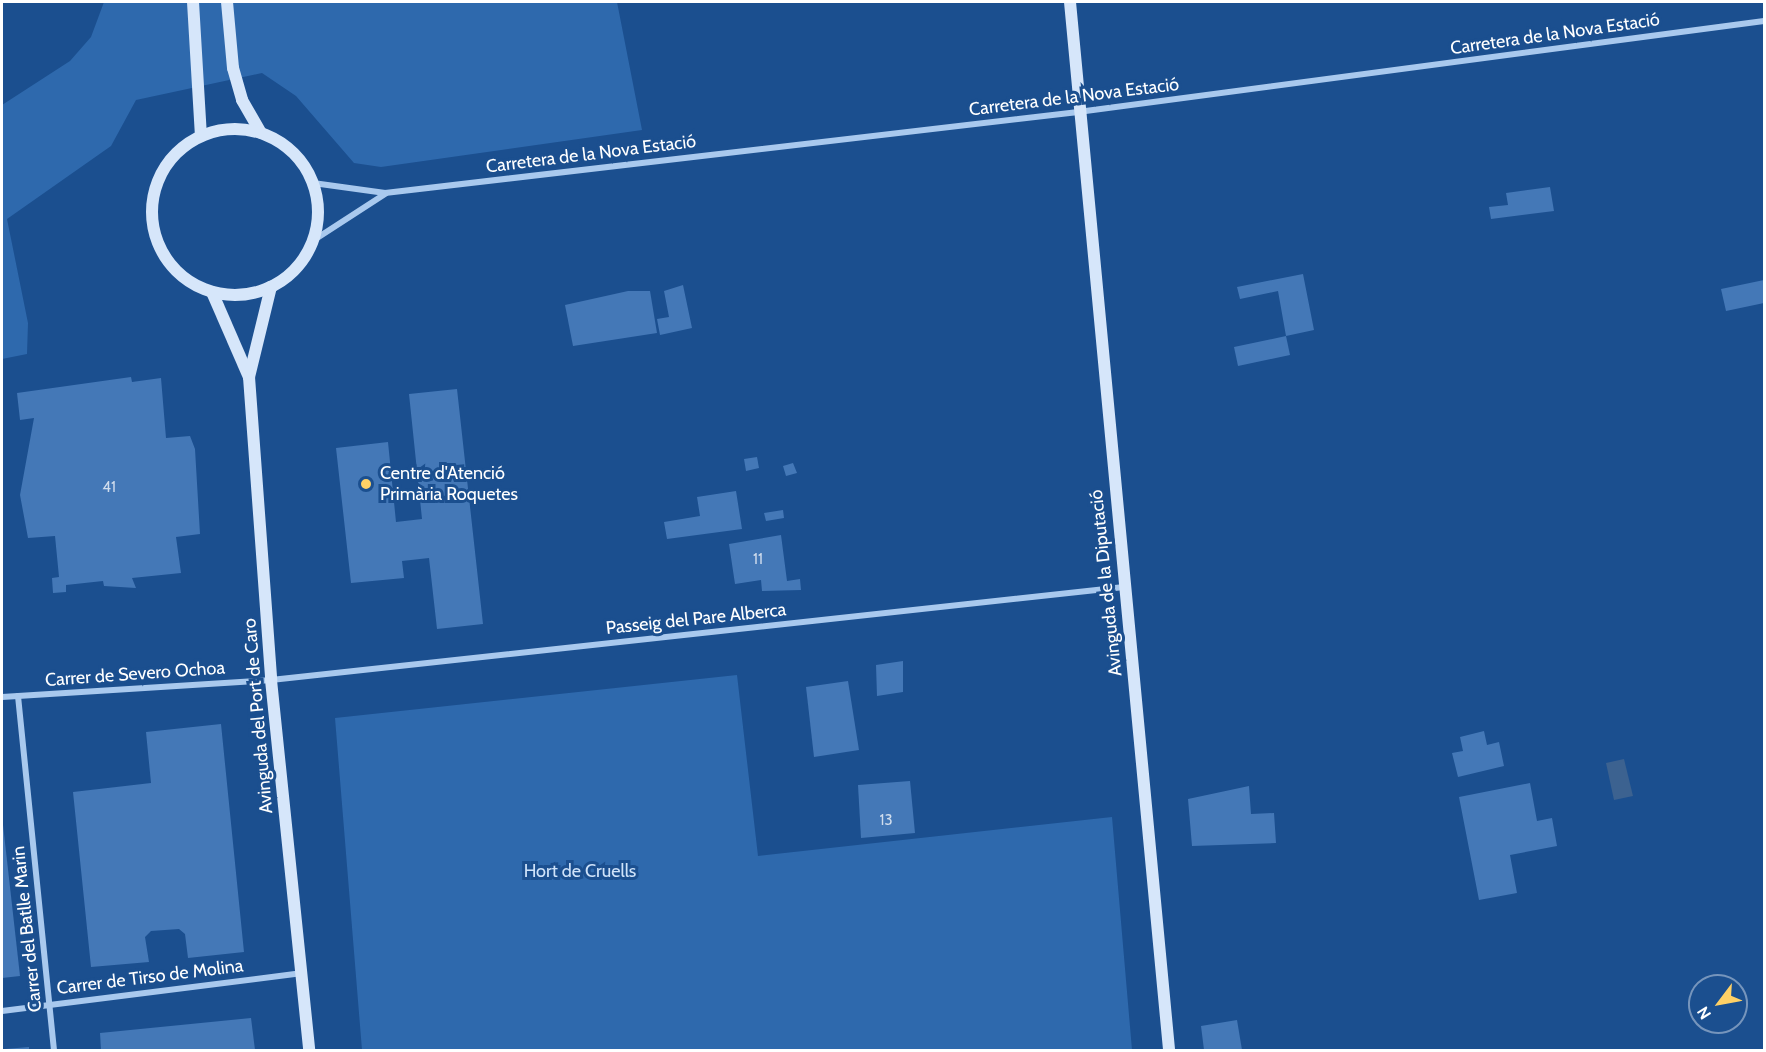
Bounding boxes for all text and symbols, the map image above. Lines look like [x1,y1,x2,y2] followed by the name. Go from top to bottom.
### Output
[1449,9,1661,59] street label: Carretera de la Nova Estació
[968,73,1180,121] street label: Carretera de la Nova Estació
[485,130,697,178] street label: Carretera de la Nova Estació
[380,463,518,506] place label: Centre d'Atenció Primària Roquetes
[357,475,375,493] marker: Centre d'Atenció Primària Roquetes
[102,479,116,497] house number: 41
[1085,489,1127,677] street label: Avinguda de la Diputació
[753,551,763,569] house number: 11
[605,599,787,639] street label: Passeig del Pare Alberca
[239,617,277,815] street label: Avinguda del Port de Caro
[44,657,226,691] street label: Carrer de Severo Ochoa
[879,812,893,830] house number: 13
[8,845,46,1013] street label: Carrer del Batlle Marin
[524,860,636,882] park label: Hort de Cruells
[56,955,244,999] street label: Carrer de Tirso de Molina
[1688,974,1748,1034] north arrow
[1693,1003,1715,1023] text: N

